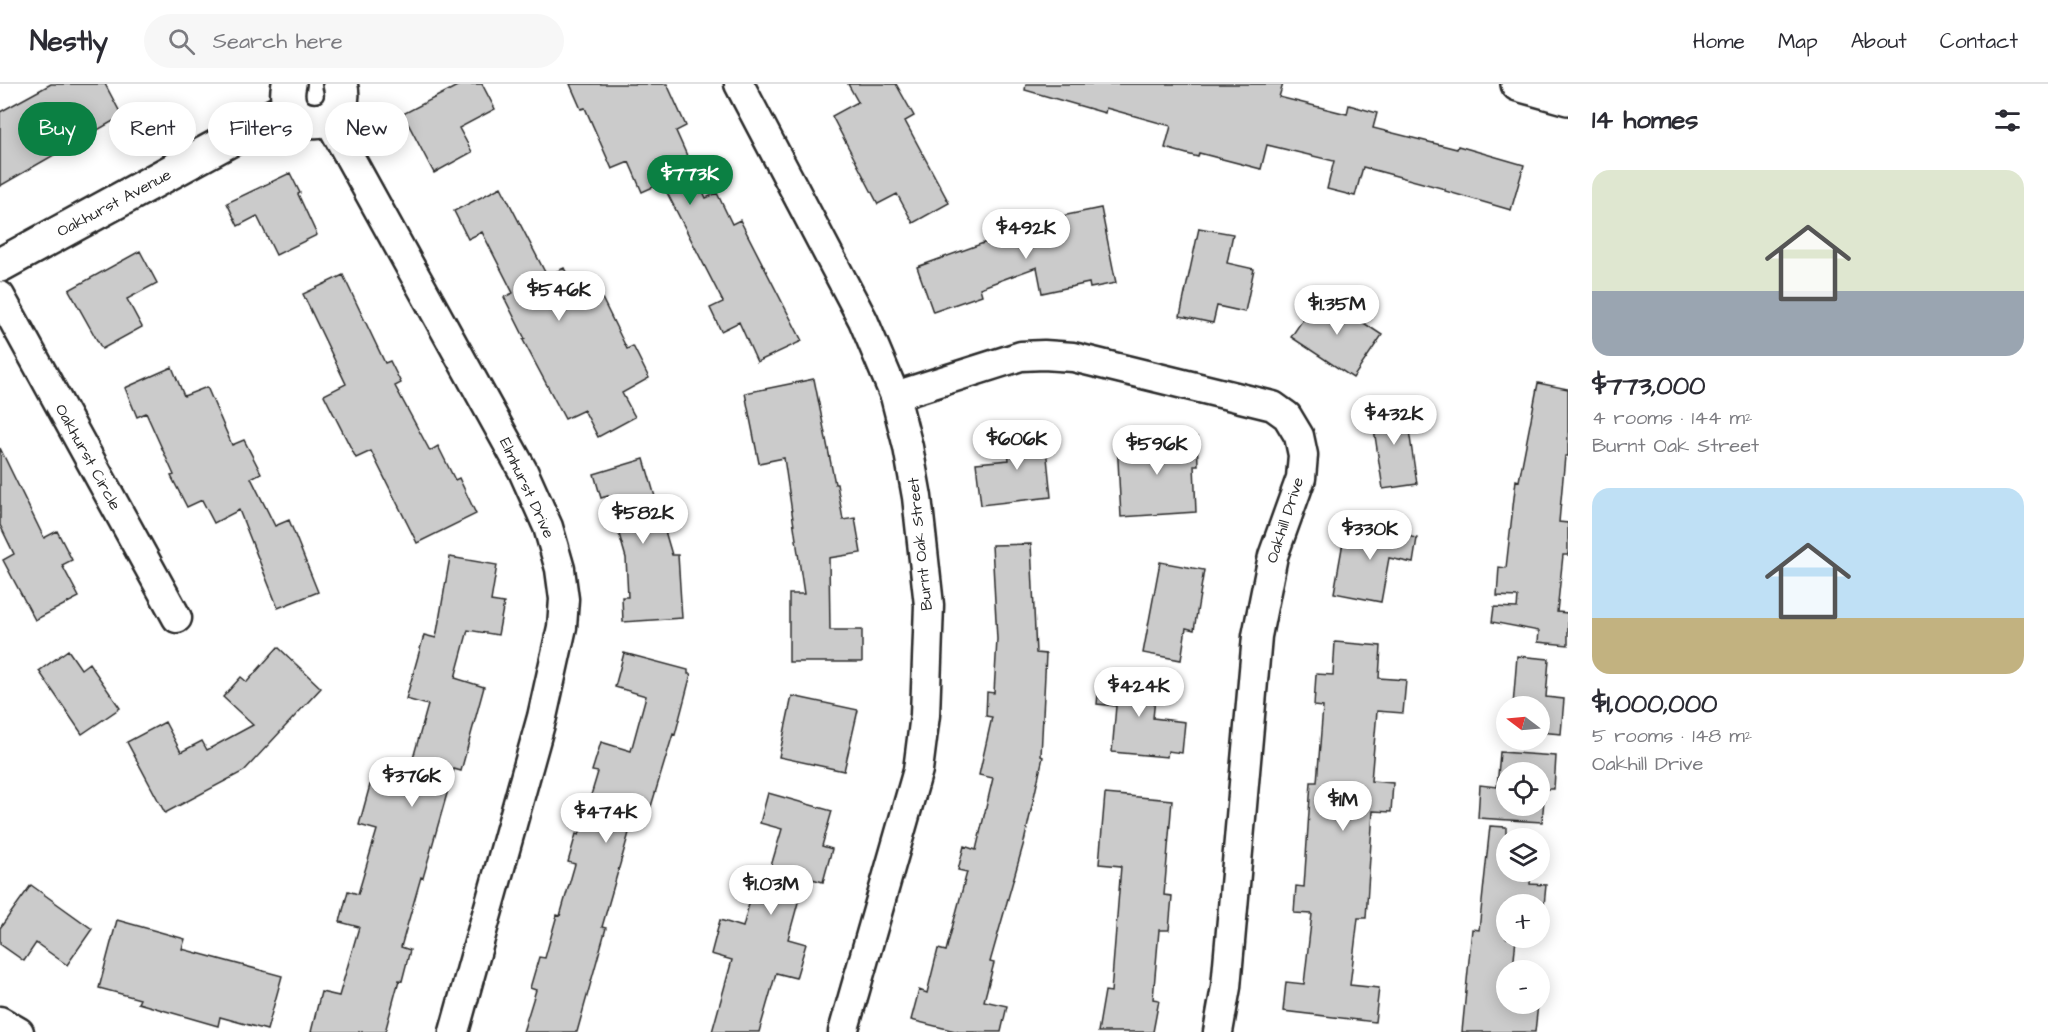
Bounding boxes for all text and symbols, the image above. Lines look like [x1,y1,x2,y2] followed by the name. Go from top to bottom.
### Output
[144,14,564,68] search box
[30,22,108,61] text: Nestly
[165,25,198,58] icon: search
[213,26,343,57] text: Search here
[1693,27,1745,56] text: Home
[1778,27,1818,56] text: Map
[1851,27,1907,56] text: About
[1940,27,2018,56] text: Contact
[18,102,97,156] chip: Buy
[109,102,196,156] chip: Rent
[208,102,313,156] chip: Filters
[325,102,409,156] chip: New
[1592,102,1698,138] text: 14 homes
[1991,104,2024,137] icon: filters
[648,155,732,206] pin: $773K
[661,160,719,188] text: $773K
[53,163,175,242] street label: Oakhurst Avenue
[984,209,1068,260] pin: $492K
[1754,209,1862,317] icon: home
[996,214,1056,242] text: $492K
[517,271,601,322] pin: $546K
[527,276,591,304] text: $546K
[1288,285,1386,336] pin: $1.35M
[1308,290,1366,318] text: $1.35M
[1592,368,1706,404] text: $773,000
[1352,395,1436,446] pin: $432K
[50,400,126,514] street label: Oakhurst Circle
[1365,400,1423,428] text: $432K
[1592,404,1752,432] text: 4 rooms · 144 m²
[975,420,1059,471] pin: $606K
[987,425,1047,453] text: $606K
[1115,425,1199,476] pin: $596K
[1126,430,1188,458] text: $596K
[1592,432,1759,460] text: Burnt Oak Street
[494,434,560,542] street label: Elmhurst Drive
[1261,474,1309,566] street label: Oakhill Drive
[902,476,938,612] street label: Burnt Oak Street
[601,494,685,545] pin: $582K
[612,499,674,527] text: $582K
[1328,510,1412,561] pin: $330K
[1342,515,1398,543] text: $330K
[1754,527,1862,635] icon: home
[1097,667,1181,718] pin: $424K
[1108,672,1170,700] text: $424K
[1592,686,1717,722] text: $1,000,000
[1496,696,1550,750] north arrow
[1496,696,1550,1014] map controls
[1592,722,1752,750] text: 5 rooms · 148 m²
[1592,750,1703,778] text: Oakhill Drive
[370,757,454,808] pin: $376K
[383,762,441,790] text: $376K
[1496,762,1550,816] button: locate
[1314,781,1372,832] pin: $1M
[1328,786,1358,814] text: $1M
[564,793,648,844] pin: $474K
[575,798,637,826] text: $474K
[1496,828,1550,882] button: layers
[722,865,820,916] pin: $1.03M
[743,870,799,898] text: $1.03M
[1496,894,1550,948] button: +
[1496,960,1550,1014] button: −

